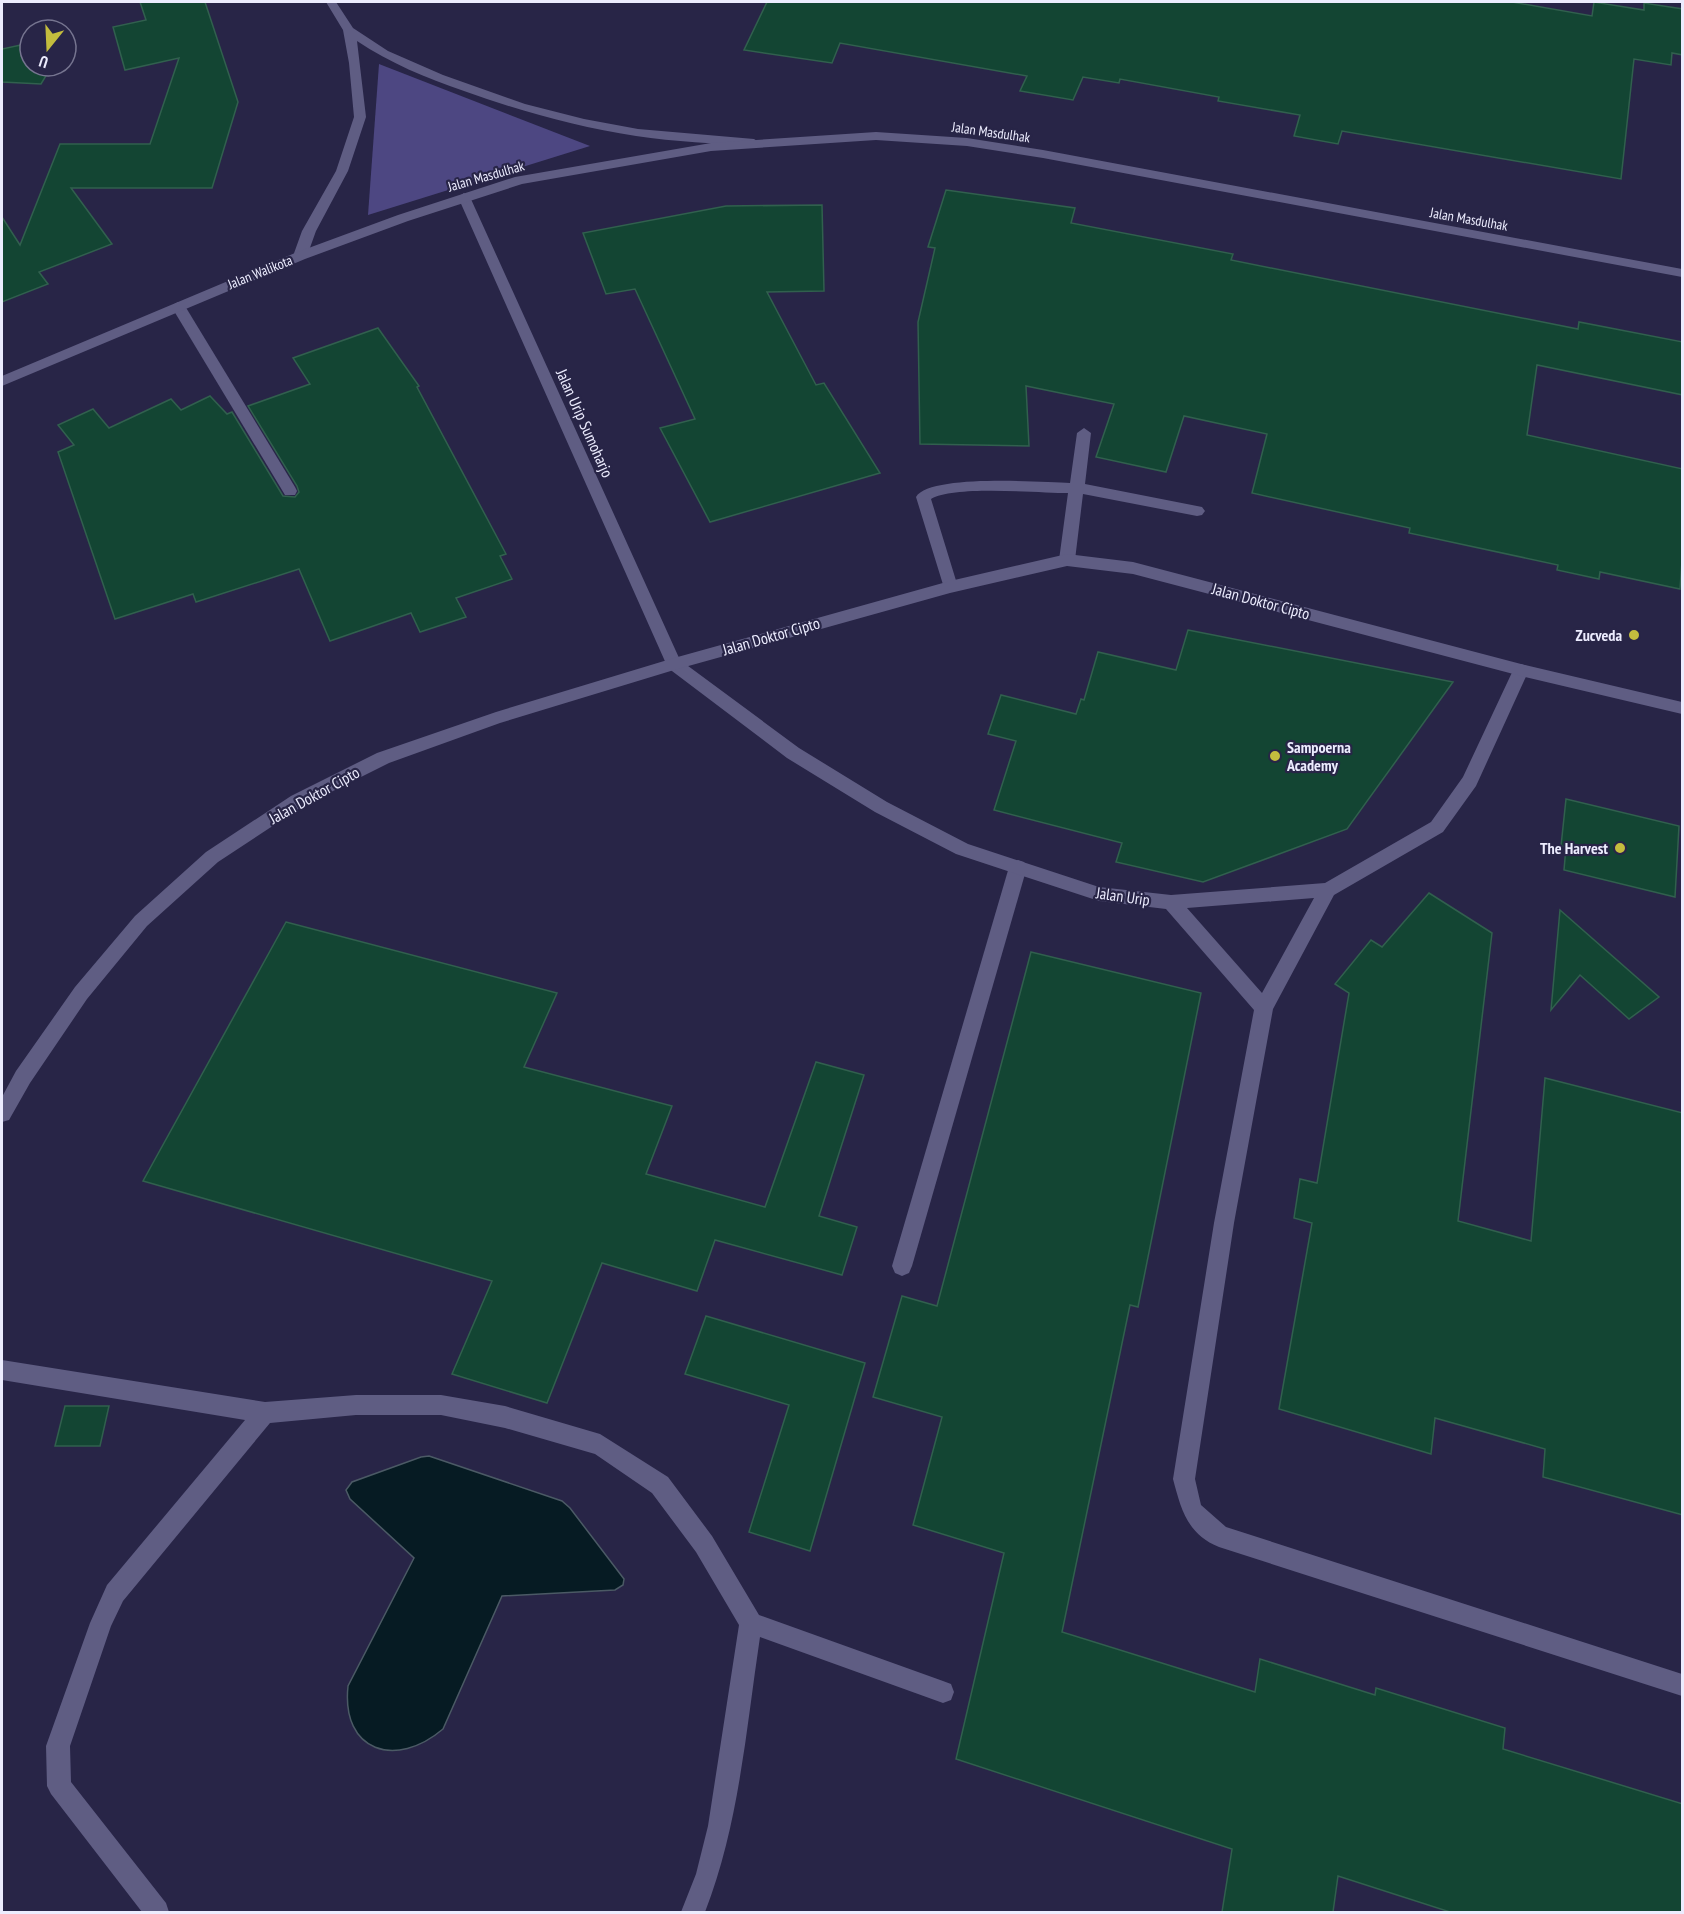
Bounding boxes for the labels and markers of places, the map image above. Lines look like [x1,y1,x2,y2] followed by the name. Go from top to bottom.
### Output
[1576,625,1622,645] place label: Zucveda
[1627,628,1641,642] marker: Zucveda
[1286,737,1351,775] place label: Sampoerna Academy
[1268,749,1282,763] marker: Sampoerna Academy
[1540,838,1608,858] place label: The Harvest
[1613,841,1627,855] marker: The Harvest

